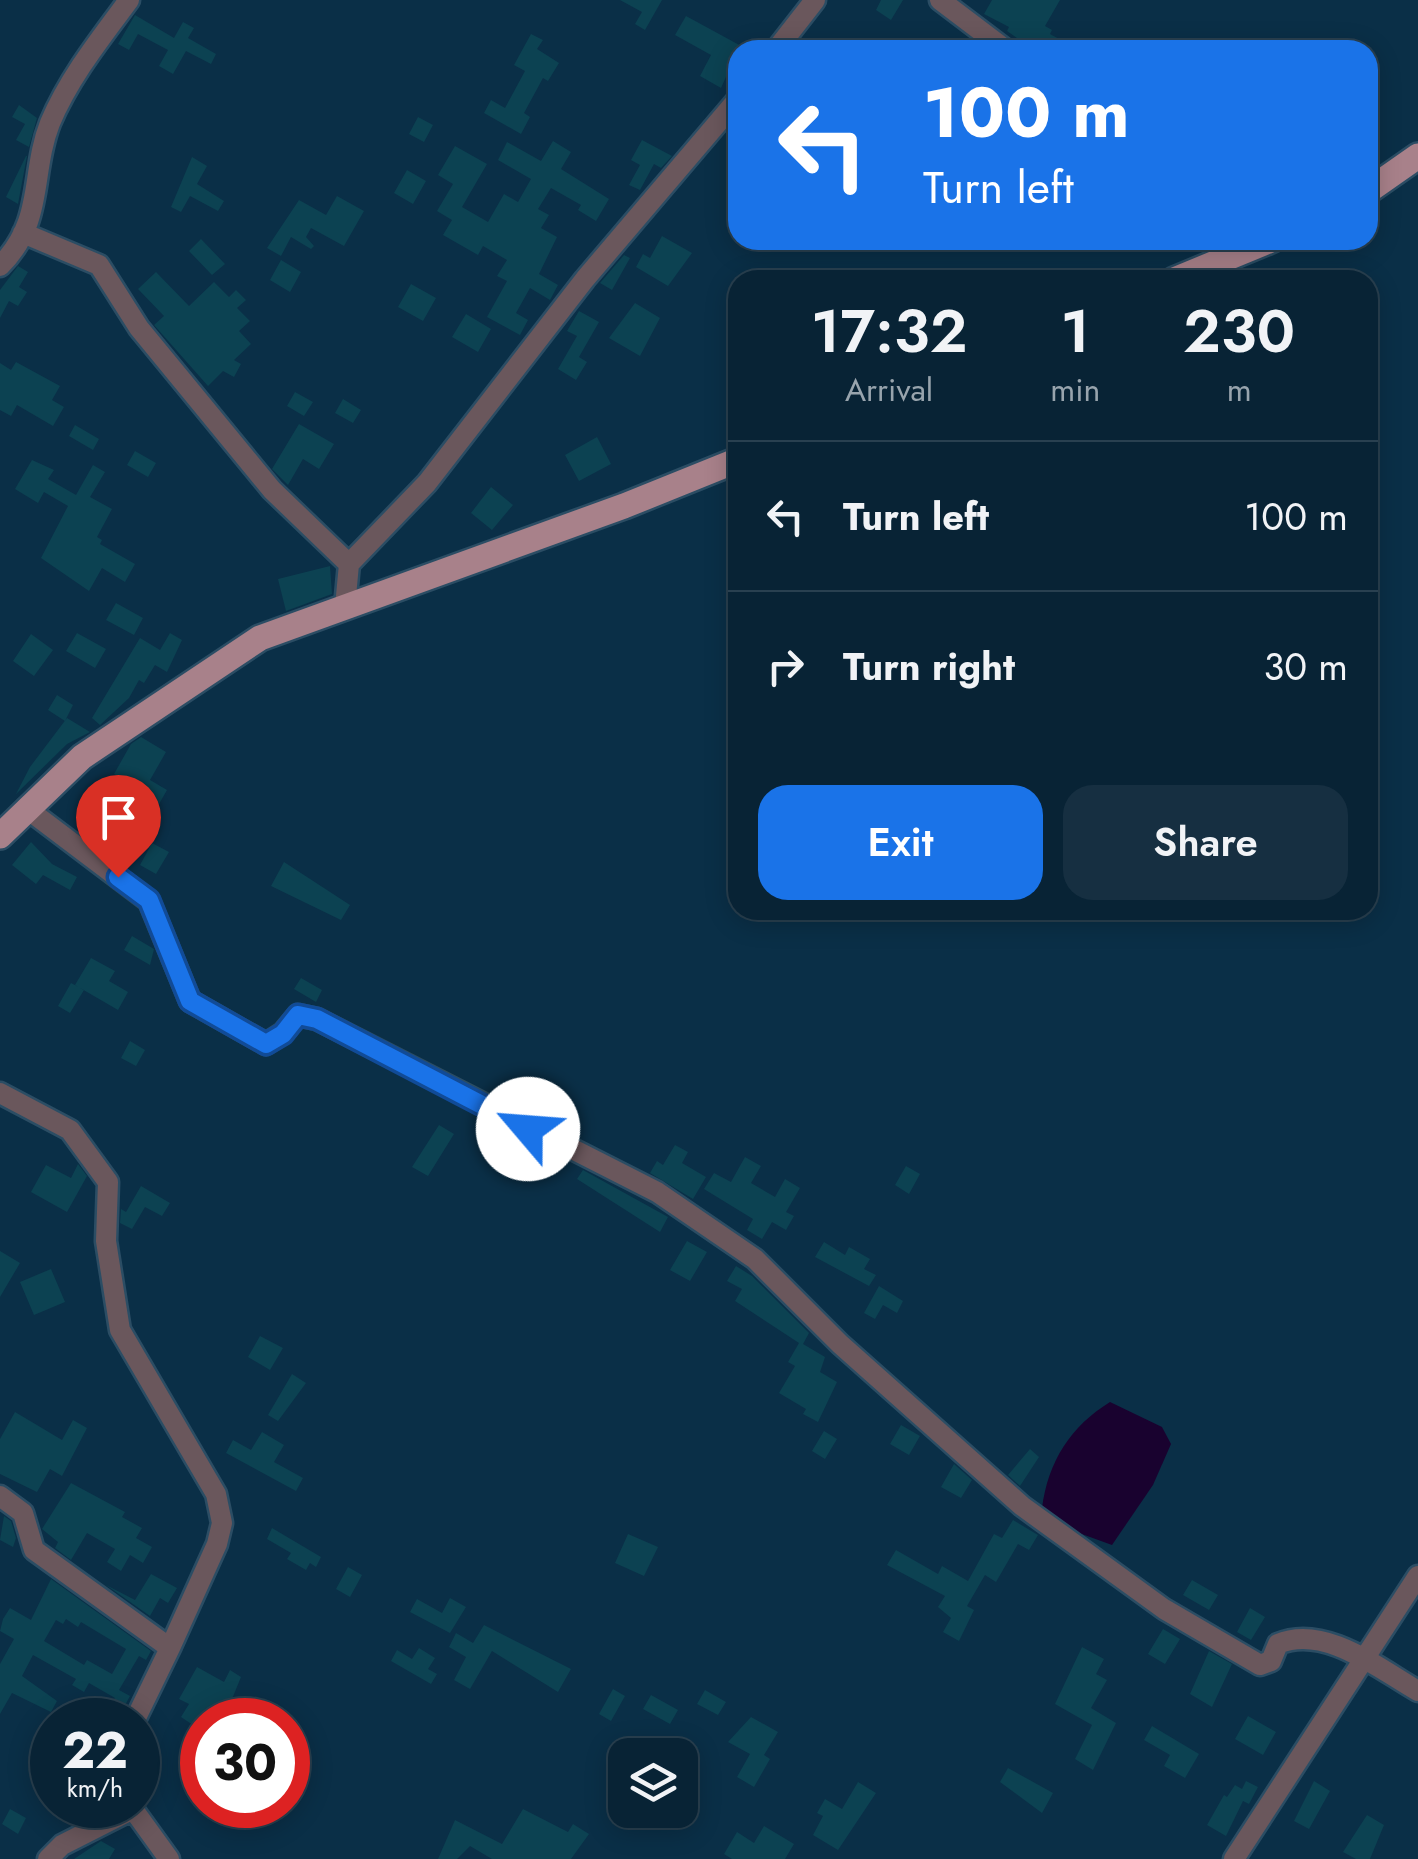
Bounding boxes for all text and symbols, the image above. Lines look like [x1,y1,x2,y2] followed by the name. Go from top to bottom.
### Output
[923,62,1130,163] text: 100 m
[758,80,888,210] icon: left
[923,155,1074,220] text: Turn left
[811,288,967,375] text: 17:32
[1061,288,1090,375] text: 1
[1183,288,1295,375] text: 230
[845,367,933,413] text: Arrival
[1050,367,1100,413] text: min
[1227,367,1252,413] text: m
[758,489,813,544] icon: left
[843,489,989,544] text: Turn left
[1244,489,1348,544] text: 100 m
[758,639,813,694] icon: right
[843,639,1015,694] text: Turn right
[1263,639,1348,694] text: 30 m
[76,775,161,878] pin
[758,785,1043,900] button: Exit
[1063,785,1348,900] button: Share
[91,790,146,845] icon: arrive
[476,1077,580,1181] position arrow
[180,1698,310,1828] speed limit sign: 30
[62,1714,128,1787] text: 22
[608,1738,698,1828] map controls
[608,1738,698,1828] button: layers
[67,1770,123,1806] text: km/h

